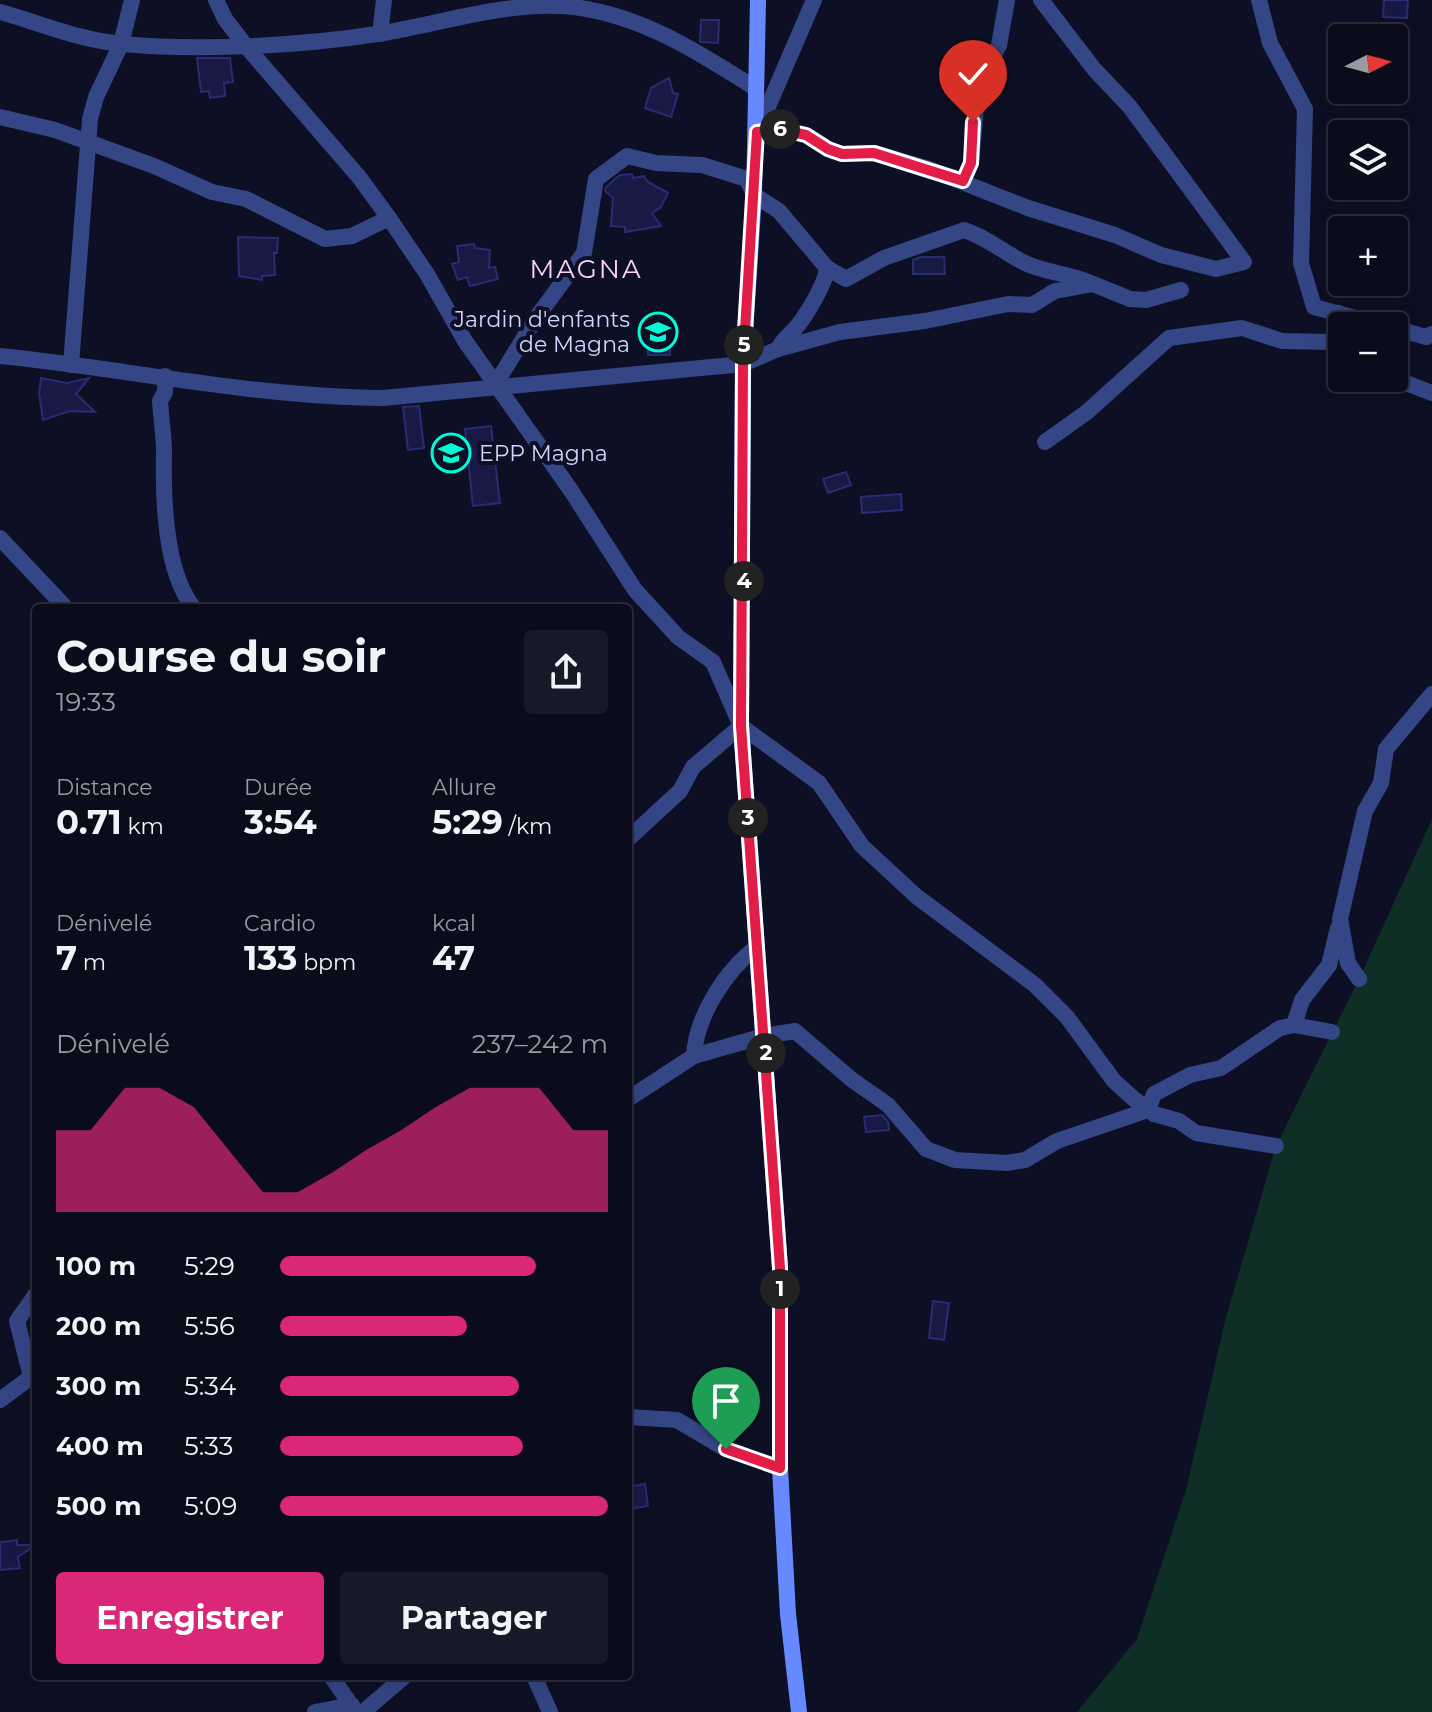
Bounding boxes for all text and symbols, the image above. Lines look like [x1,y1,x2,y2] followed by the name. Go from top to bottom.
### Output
[1328,24,1408,104] north arrow
[1328,24,1408,392] map controls
[939,40,1007,122] pin
[951,52,995,96] icon: check
[760,109,800,149] pin: 6
[773,115,787,142] text: 6
[1328,120,1408,200] button: layers
[1328,216,1408,296] button: +
[529,253,643,285] district label: MAGNA
[453,306,630,358] place label: Jardin d'enfants de Magna
[637,311,679,353] school or university icon: Jardin d'enfants de Magna
[1328,312,1408,392] button: −
[724,325,764,365] pin: 5
[737,331,751,358] text: 5
[430,432,472,474] school or university icon: EPP Magna
[479,440,608,467] place label: EPP Magna
[724,561,764,601] pin: 4
[736,567,752,594] text: 4
[56,629,386,683] text: Course du soir
[524,630,608,714] button: share
[56,686,116,718] text: 19:33
[56,774,153,801] text: Distance
[244,774,312,801] text: Durée
[432,774,496,801] text: Allure
[728,798,768,838] pin: 3
[56,801,122,843] text: 0.71
[244,801,317,843] text: 3:54
[432,801,503,843] text: 5:29
[741,804,755,831] text: 3
[122,813,164,840] text: km
[503,813,552,840] text: /km
[56,910,152,937] text: Dénivelé
[244,910,316,937] text: Cardio
[432,910,476,937] text: kcal
[56,937,77,979] text: 7
[244,937,297,979] text: 133
[432,937,475,979] text: 47
[77,949,106,976] text: m
[297,949,356,976] text: bpm
[56,1028,170,1060] text: Dénivelé
[472,1028,608,1060] text: 237–242 m
[746,1033,786,1073] pin: 2
[760,1039,772,1066] text: 2
[56,1250,136,1282] text: 100 m
[184,1250,235,1282] text: 5:29
[760,1269,800,1309] pin: 1
[776,1275,784,1302] text: 1
[56,1310,141,1342] text: 200 m
[184,1310,235,1342] text: 5:56
[692,1367,760,1449] pin
[56,1370,141,1402] text: 300 m
[184,1370,236,1402] text: 5:34
[704,1379,748,1423] icon: arrive
[56,1430,144,1462] text: 400 m
[184,1430,233,1462] text: 5:33
[56,1490,141,1522] text: 500 m
[184,1490,237,1522] text: 5:09
[56,1572,324,1664] button: Enregistrer
[340,1572,608,1664] button: Partager

